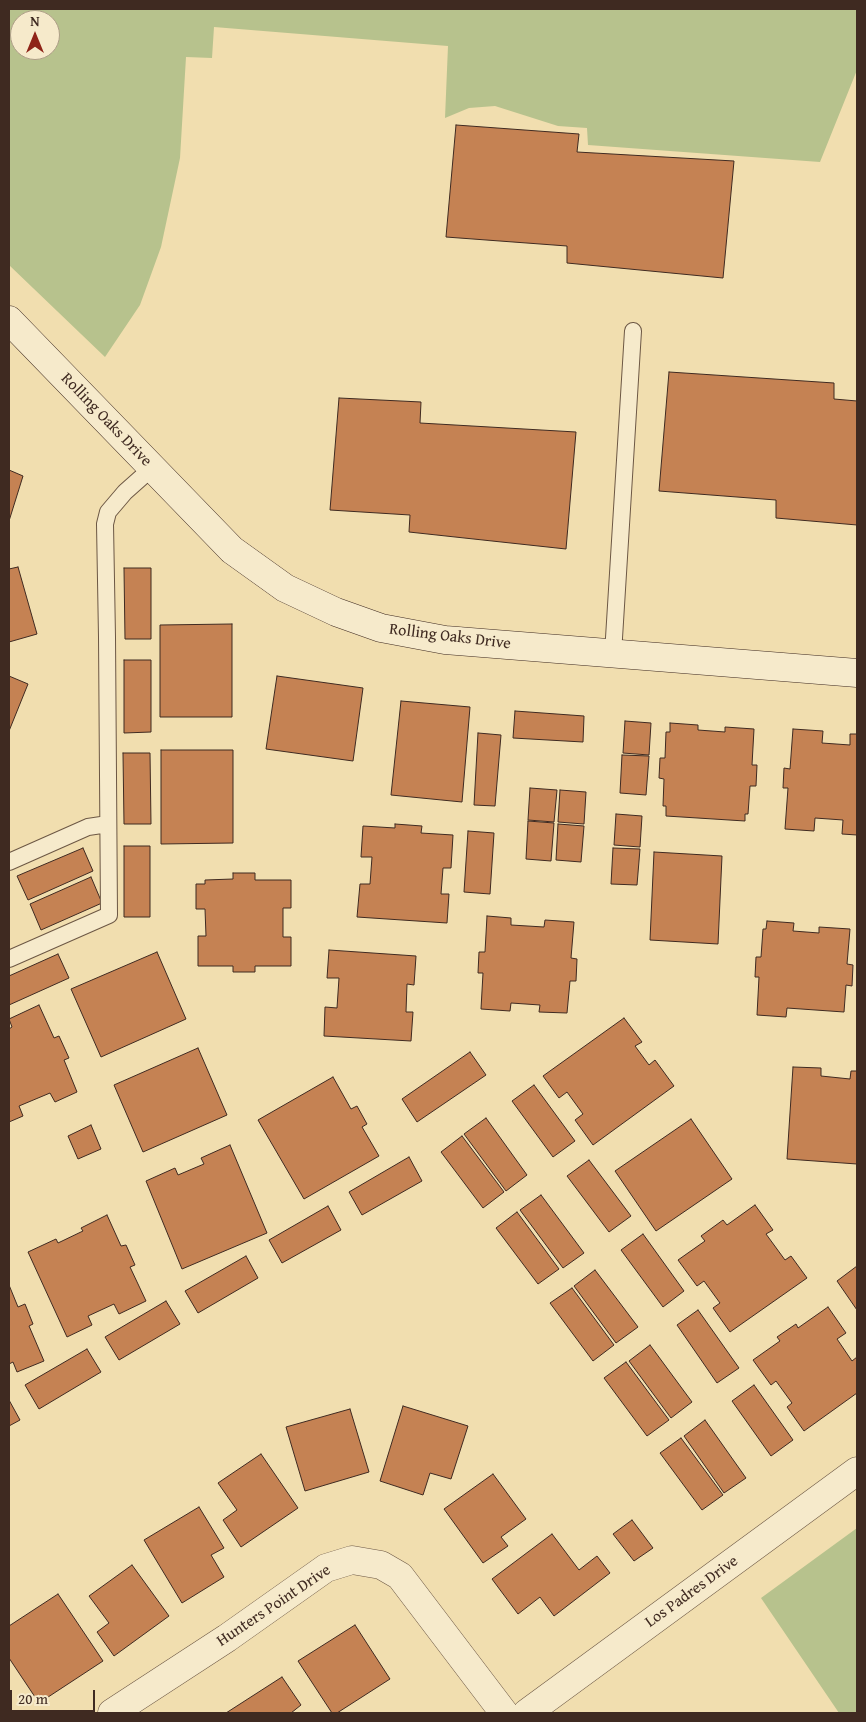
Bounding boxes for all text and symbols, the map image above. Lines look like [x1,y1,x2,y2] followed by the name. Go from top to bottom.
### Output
[10,10,60,60] north arrow
[30,11,40,31] text: N
[57,369,155,471] street label: Rolling Oaks Drive
[388,620,512,654] street label: Rolling Oaks Drive
[642,1552,742,1632] street label: Los Padres Drive
[213,1561,335,1651] street label: Hunters Point Drive
[12,1680,98,1712] scale bar
[18,1688,48,1709] text: 20 m

